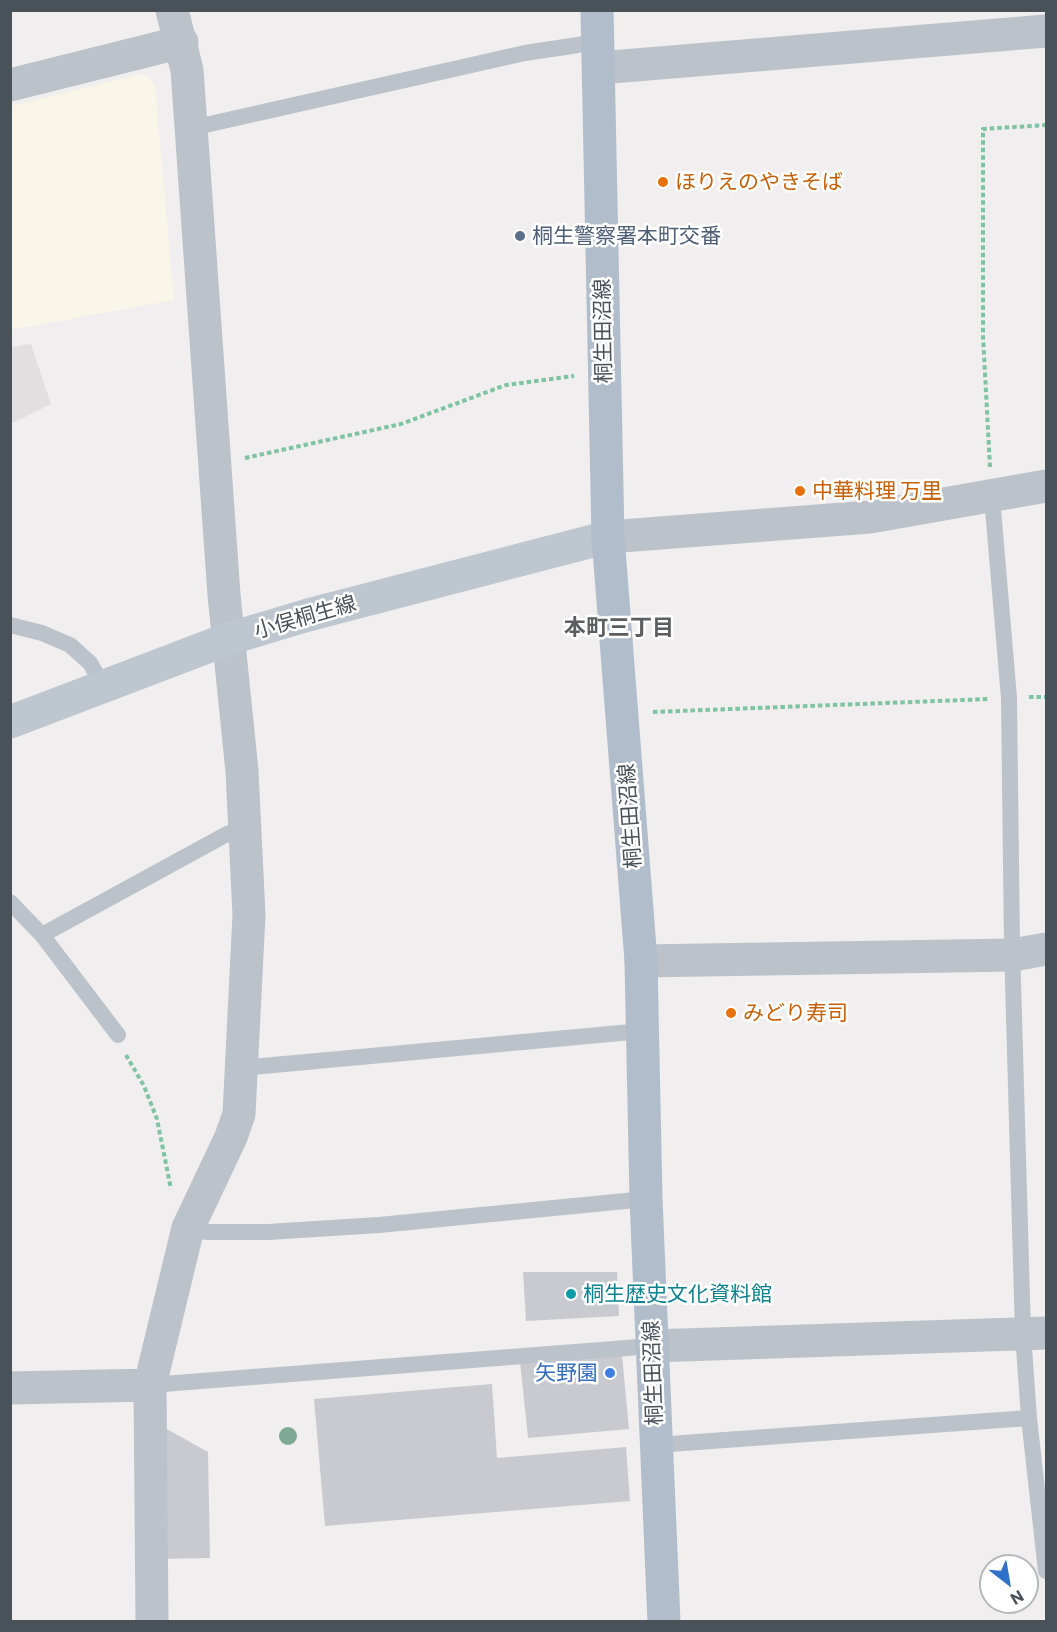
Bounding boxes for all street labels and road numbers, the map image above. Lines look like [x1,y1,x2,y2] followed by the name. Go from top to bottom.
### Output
[589,278,617,384] street label: 桐生田沼線
[251,590,359,644] street label: 小俣桐生線
[614,763,646,869] street label: 桐生田沼線
[639,1320,667,1426] street label: 桐生田沼線

